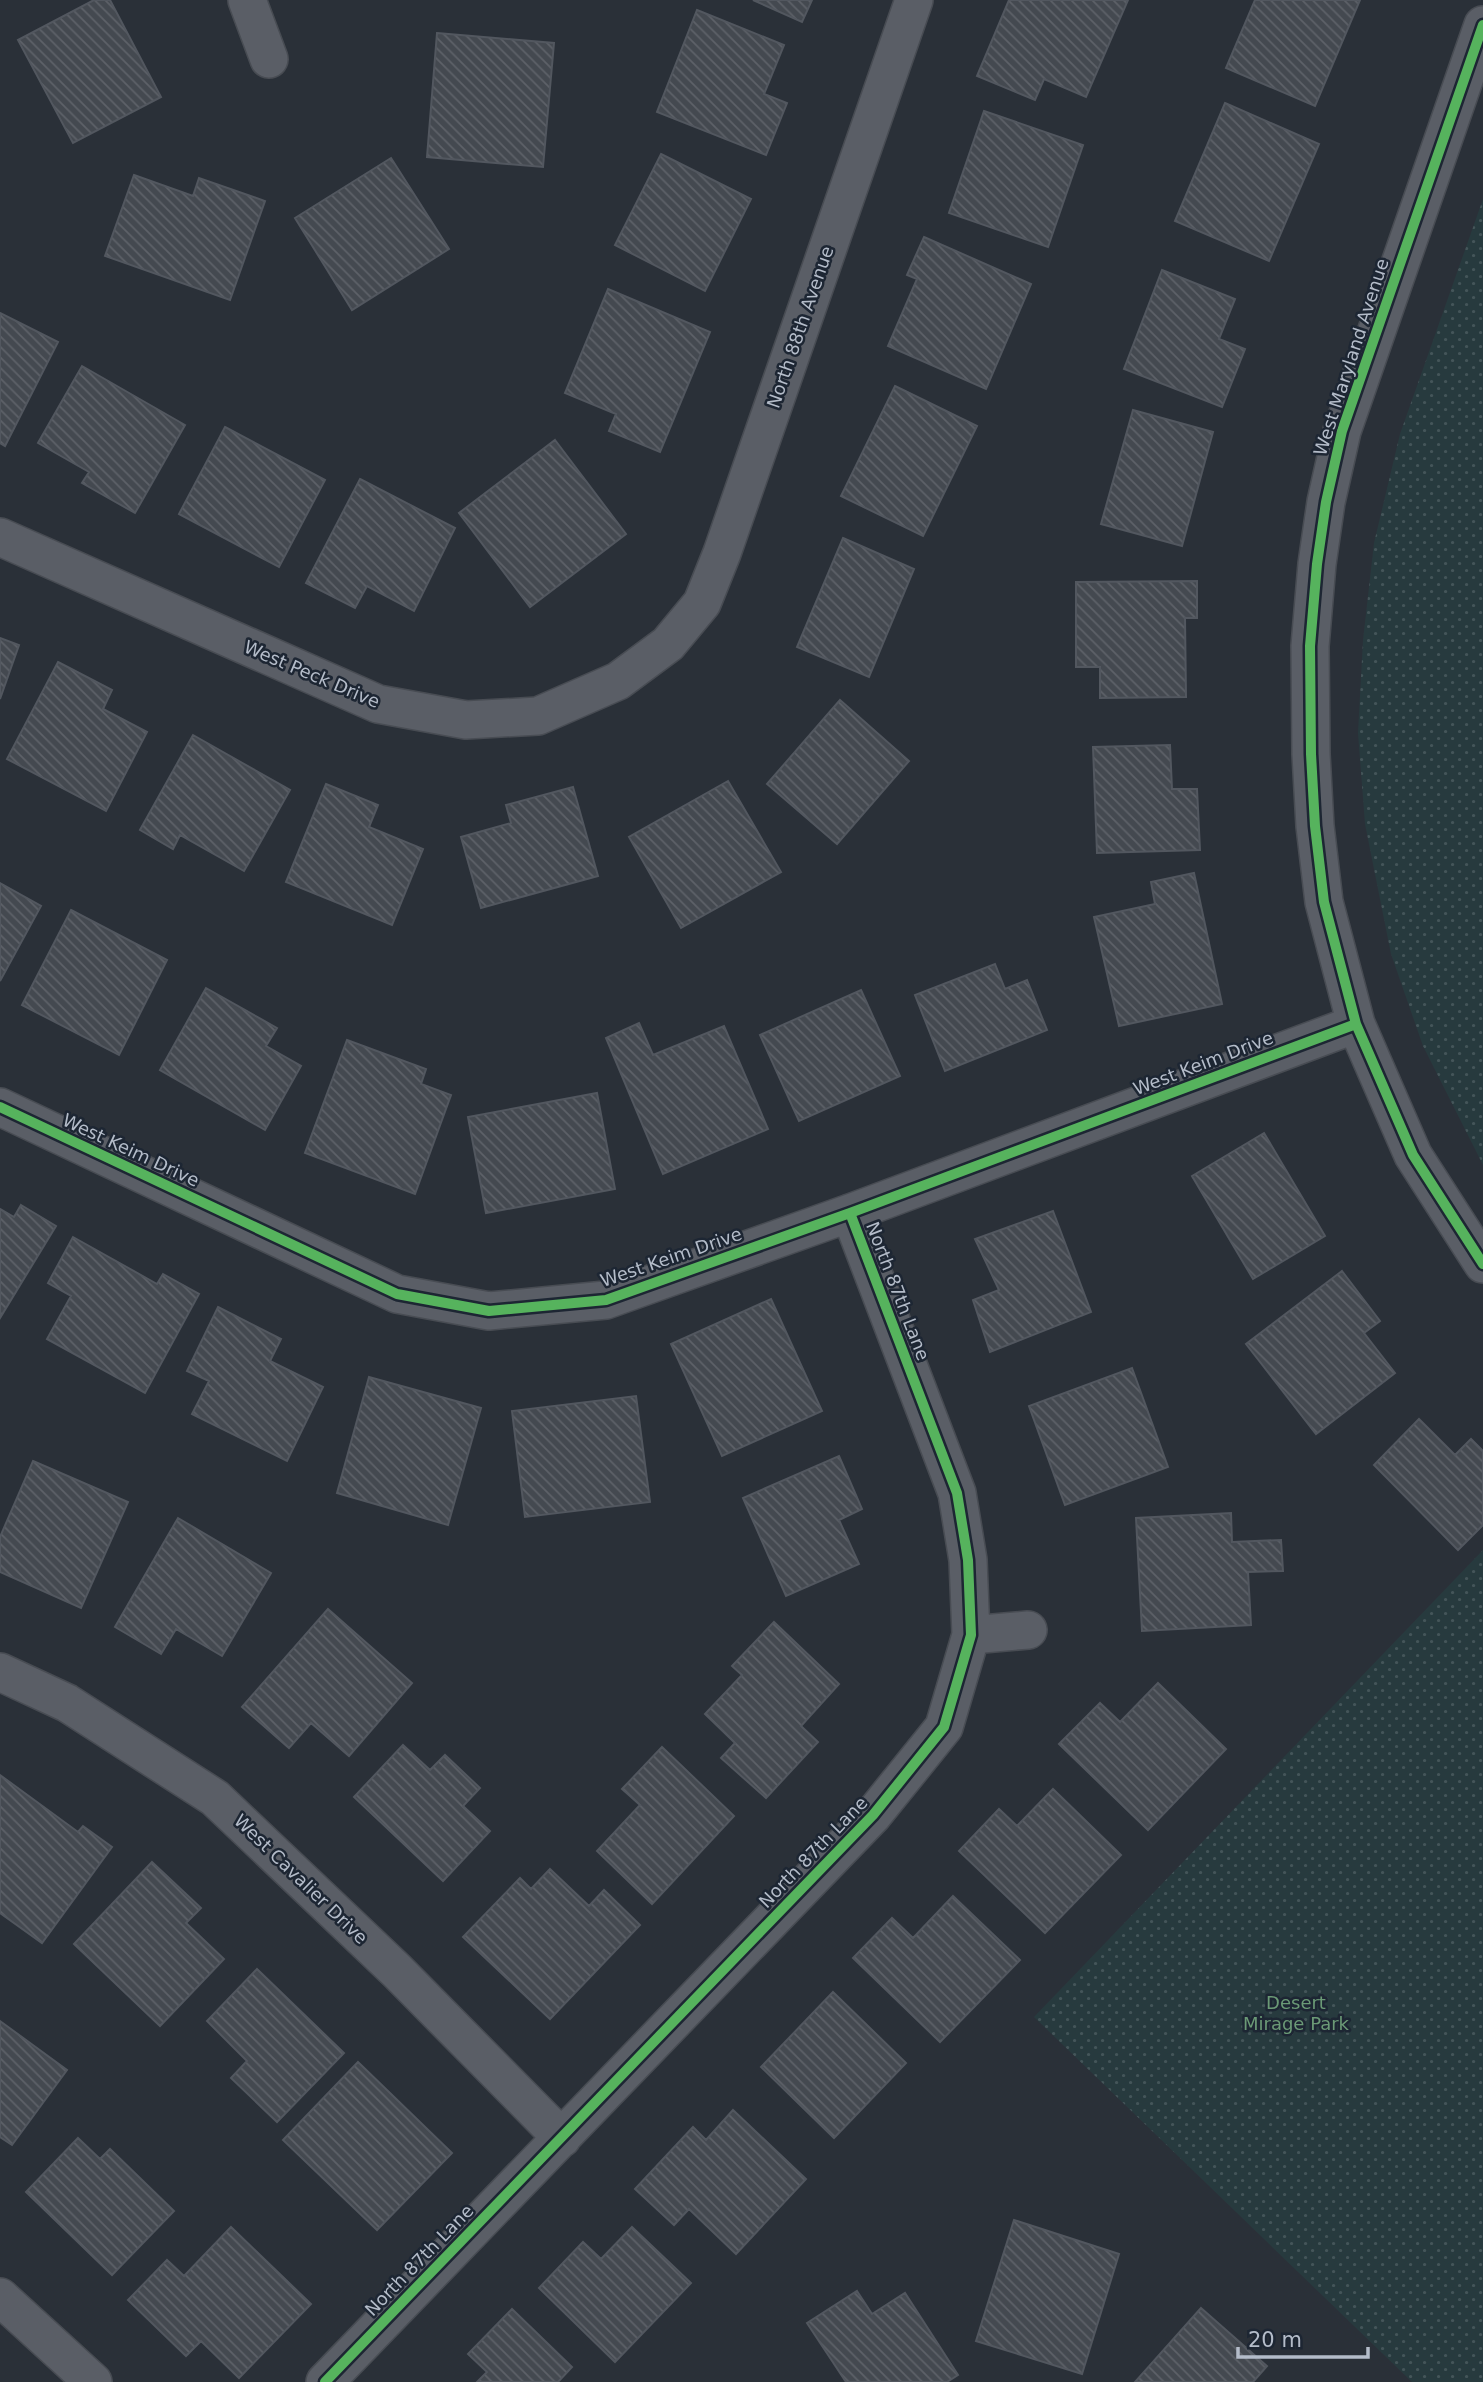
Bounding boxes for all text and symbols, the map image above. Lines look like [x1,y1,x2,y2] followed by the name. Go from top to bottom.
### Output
[762,243,838,411] street label: North 88th Avenue
[1309,256,1393,458] street label: West Maryland Avenue
[241,636,383,712] street label: West Peck Drive
[1130,1027,1276,1099] street label: West Keim Drive
[59,1109,203,1191] street label: West Keim Drive
[862,1219,934,1363] street label: North 87th Lane
[598,1223,744,1291] street label: West Keim Drive
[754,1792,872,1912] street label: North 87th Lane
[230,1810,372,1948] street label: West Cavalier Drive
[1243,1992,1350,2034] park label: Desert Mirage Park
[360,2200,478,2320] street label: North 87th Lane
[1238,2316,1368,2360] scale bar
[1248,2328,1302,2352] text: 20 m

